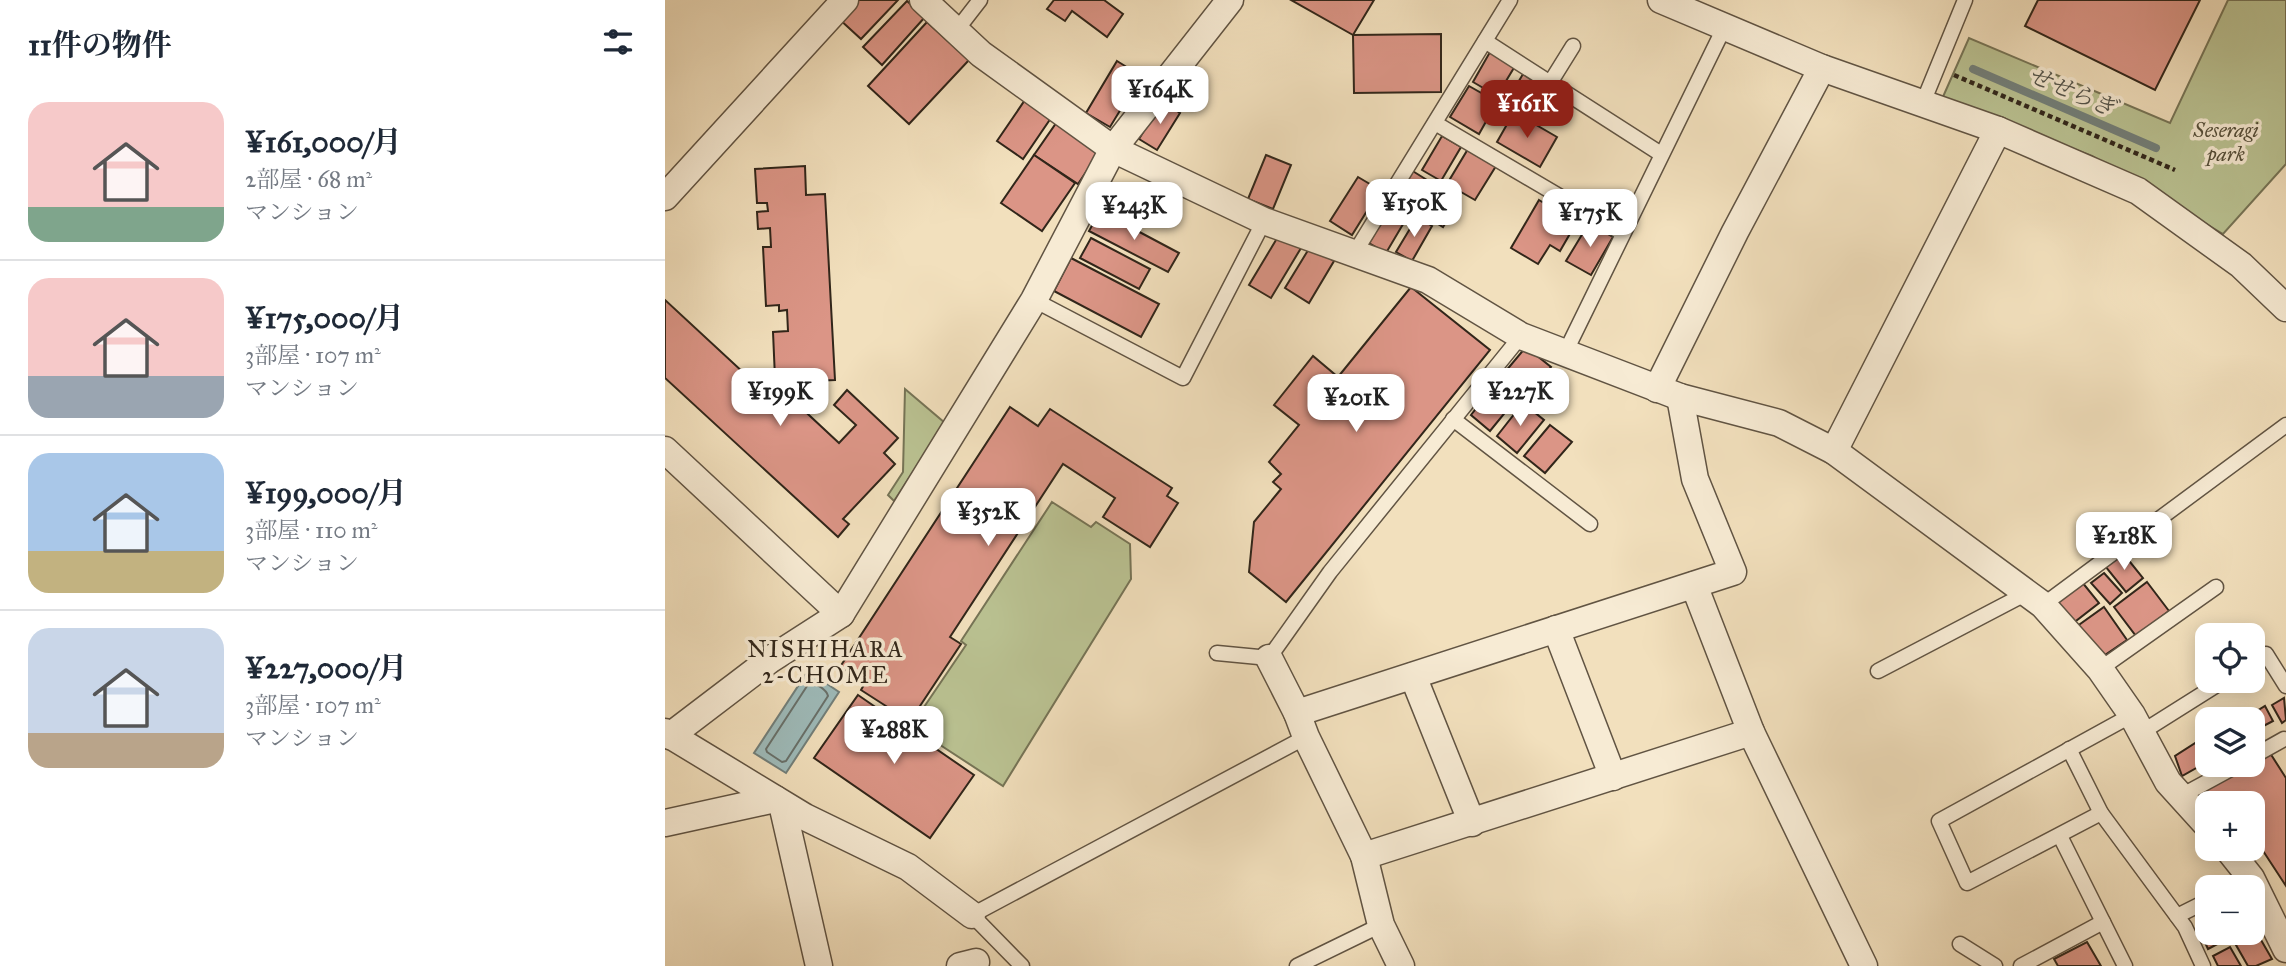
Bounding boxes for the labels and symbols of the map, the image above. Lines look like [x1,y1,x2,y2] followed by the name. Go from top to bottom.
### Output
[2024,60,2123,123] water label: せせらぎ
[1111,66,1209,126] pin: ¥164K
[1478,80,1576,140] pin: ¥161K
[2192,117,2259,167] park label: Seseragi park
[1365,180,1463,239] pin: ¥150K
[1085,182,1183,242] pin: ¥243K
[1541,190,1639,249] pin: ¥175K
[731,368,829,428] pin: ¥199K
[1471,368,1569,428] pin: ¥227K
[1307,374,1405,434] pin: ¥201K
[939,489,1037,548] pin: ¥352K
[2075,512,2173,572] pin: ¥218K
[747,635,905,689] district label: NISHIHARA 2-CHOME
[845,706,943,766] pin: ¥288K

